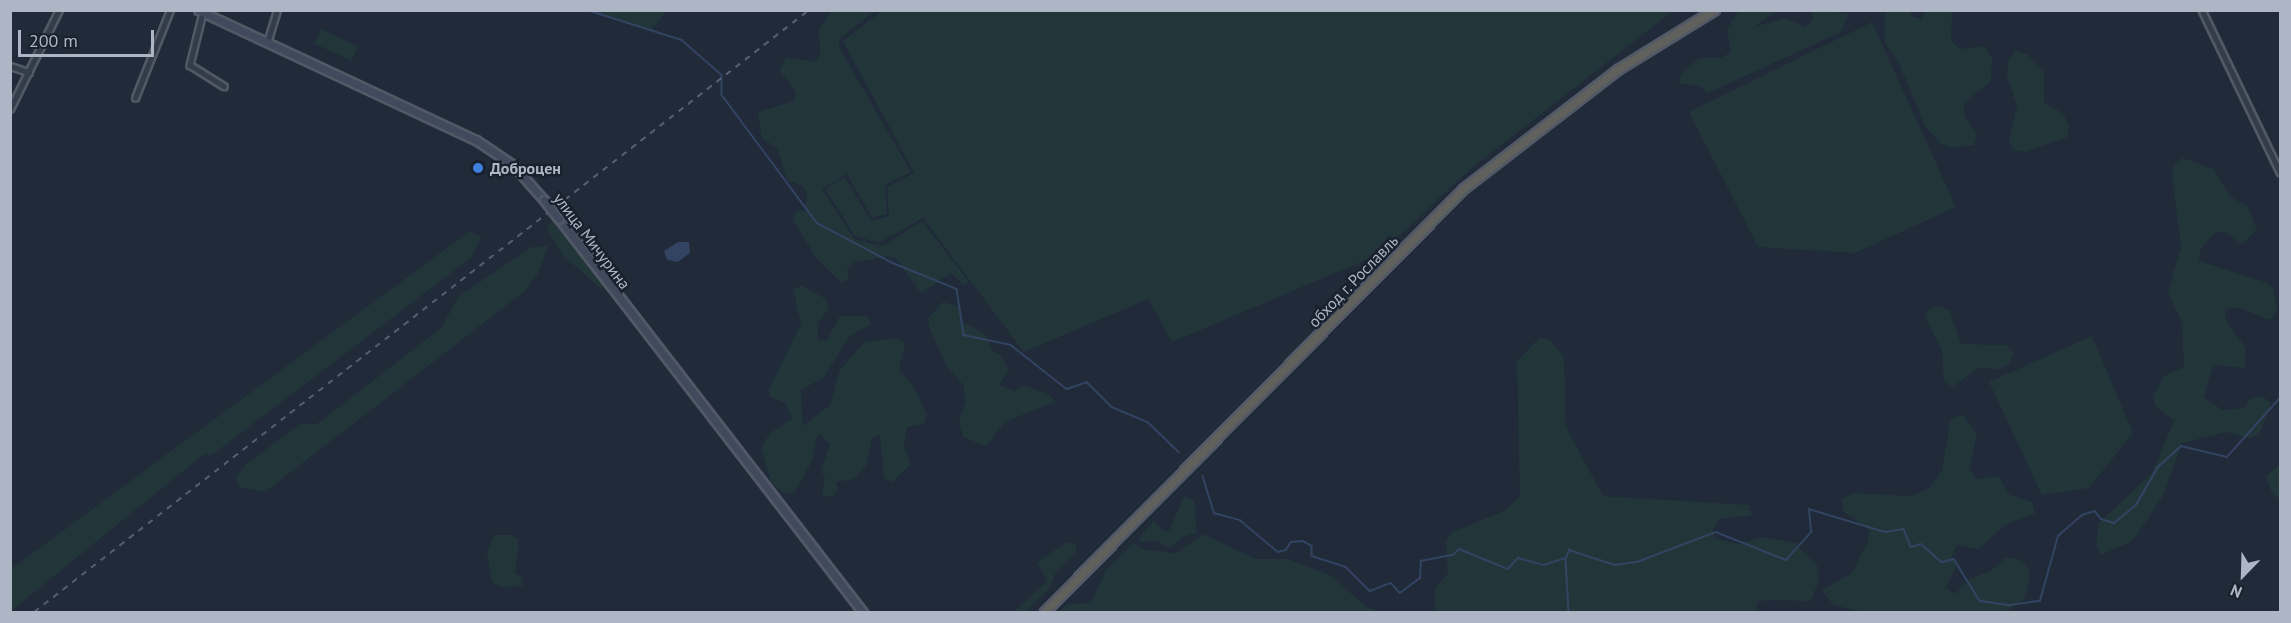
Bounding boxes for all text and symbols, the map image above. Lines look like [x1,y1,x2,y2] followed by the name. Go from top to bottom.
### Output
[21,18,158,56] scale bar
[29,29,78,52] text: 200 m
[490,158,561,178] place label: Доброцен
[471,161,485,175] marker: Доброцен
[550,189,634,293] street label: улица Мичурина
[1304,230,1402,332] street label: обход г. Рославль
[2213,545,2273,605] north arrow
[2227,580,2245,603] text: N

